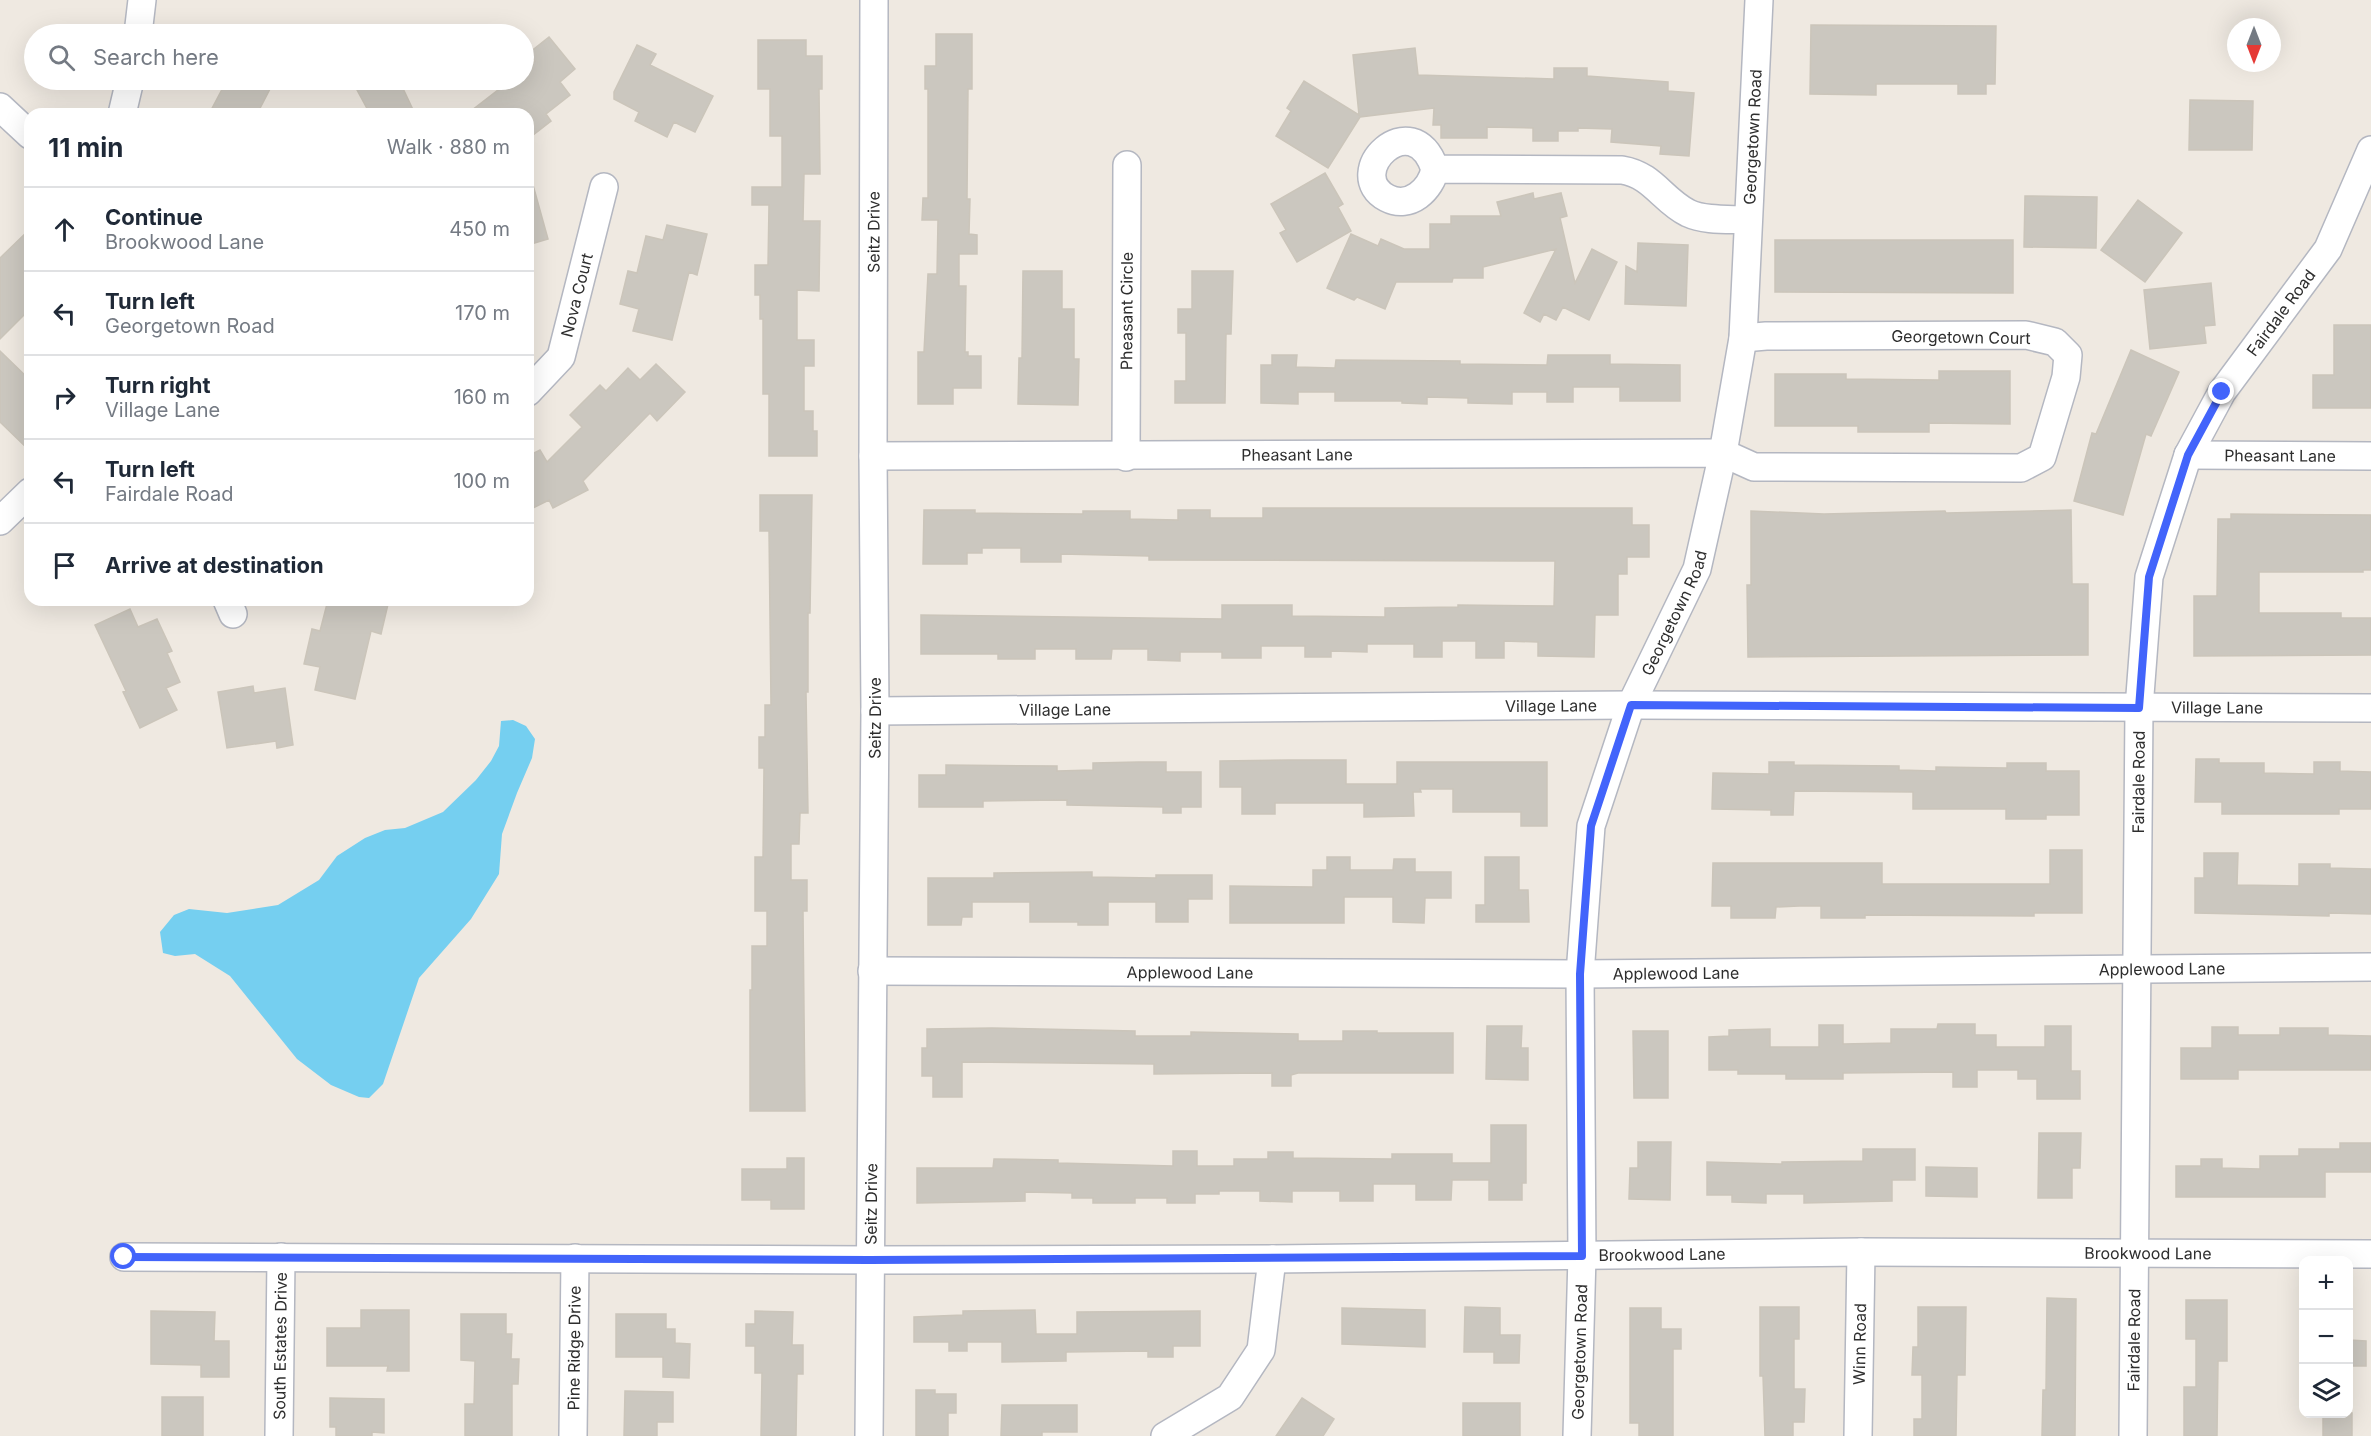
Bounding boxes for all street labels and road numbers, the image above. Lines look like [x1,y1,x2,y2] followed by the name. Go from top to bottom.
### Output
[1739,69,1766,205] street label: Georgetown Road
[863,191,884,273] street label: Seitz Drive
[556,251,597,339] street label: Nova Court
[1116,252,1137,370] street label: Pheasant Circle
[2242,265,2320,360] street label: Fairdale Road
[1891,326,2031,348] street label: Georgetown Court
[1241,444,1353,465] street label: Pheasant Lane
[2224,445,2336,466] street label: Pheasant Lane
[1637,548,1711,679] street label: Georgetown Road
[865,677,885,759] street label: Seitz Drive
[1505,695,1597,716] street label: Village Lane
[2171,697,2263,718] street label: Village Lane
[1019,699,1111,720] street label: Village Lane
[2128,731,2149,833] street label: Fairdale Road
[2099,958,2225,979] street label: Applewood Lane
[1127,962,1253,983] street label: Applewood Lane
[1613,963,1739,984] street label: Applewood Lane
[861,1163,881,1245] street label: Seitz Drive
[2084,1243,2212,1263] street label: Brookwood Lane
[1598,1244,1726,1265] street label: Brookwood Lane
[269,1272,291,1420] street label: South Estates Drive
[1567,1284,1591,1420] street label: Georgetown Road
[563,1286,585,1410] street label: Pine Ridge Drive
[2123,1289,2144,1391] street label: Fairdale Road
[1849,1303,1870,1385] street label: Winn Road

